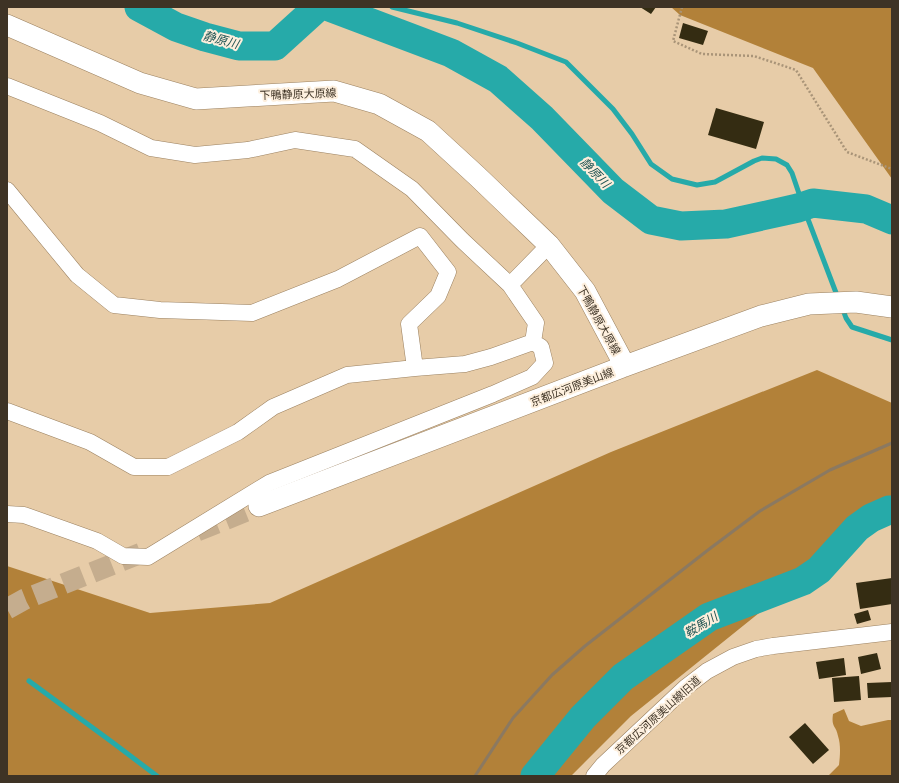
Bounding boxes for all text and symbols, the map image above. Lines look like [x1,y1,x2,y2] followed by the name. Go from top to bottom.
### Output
[202,28,242,52] water label: 静原川
[259,86,337,102] street label: 下鴨静原大原線
[577,154,615,192] water label: 静原川
[574,283,624,357] street label: 下鴨静原大原線
[528,365,616,409] street label: 京都広河原美山線
[681,608,722,640] water label: 鞍馬川
[612,673,704,757] street label: 京都広河原美山線旧道

